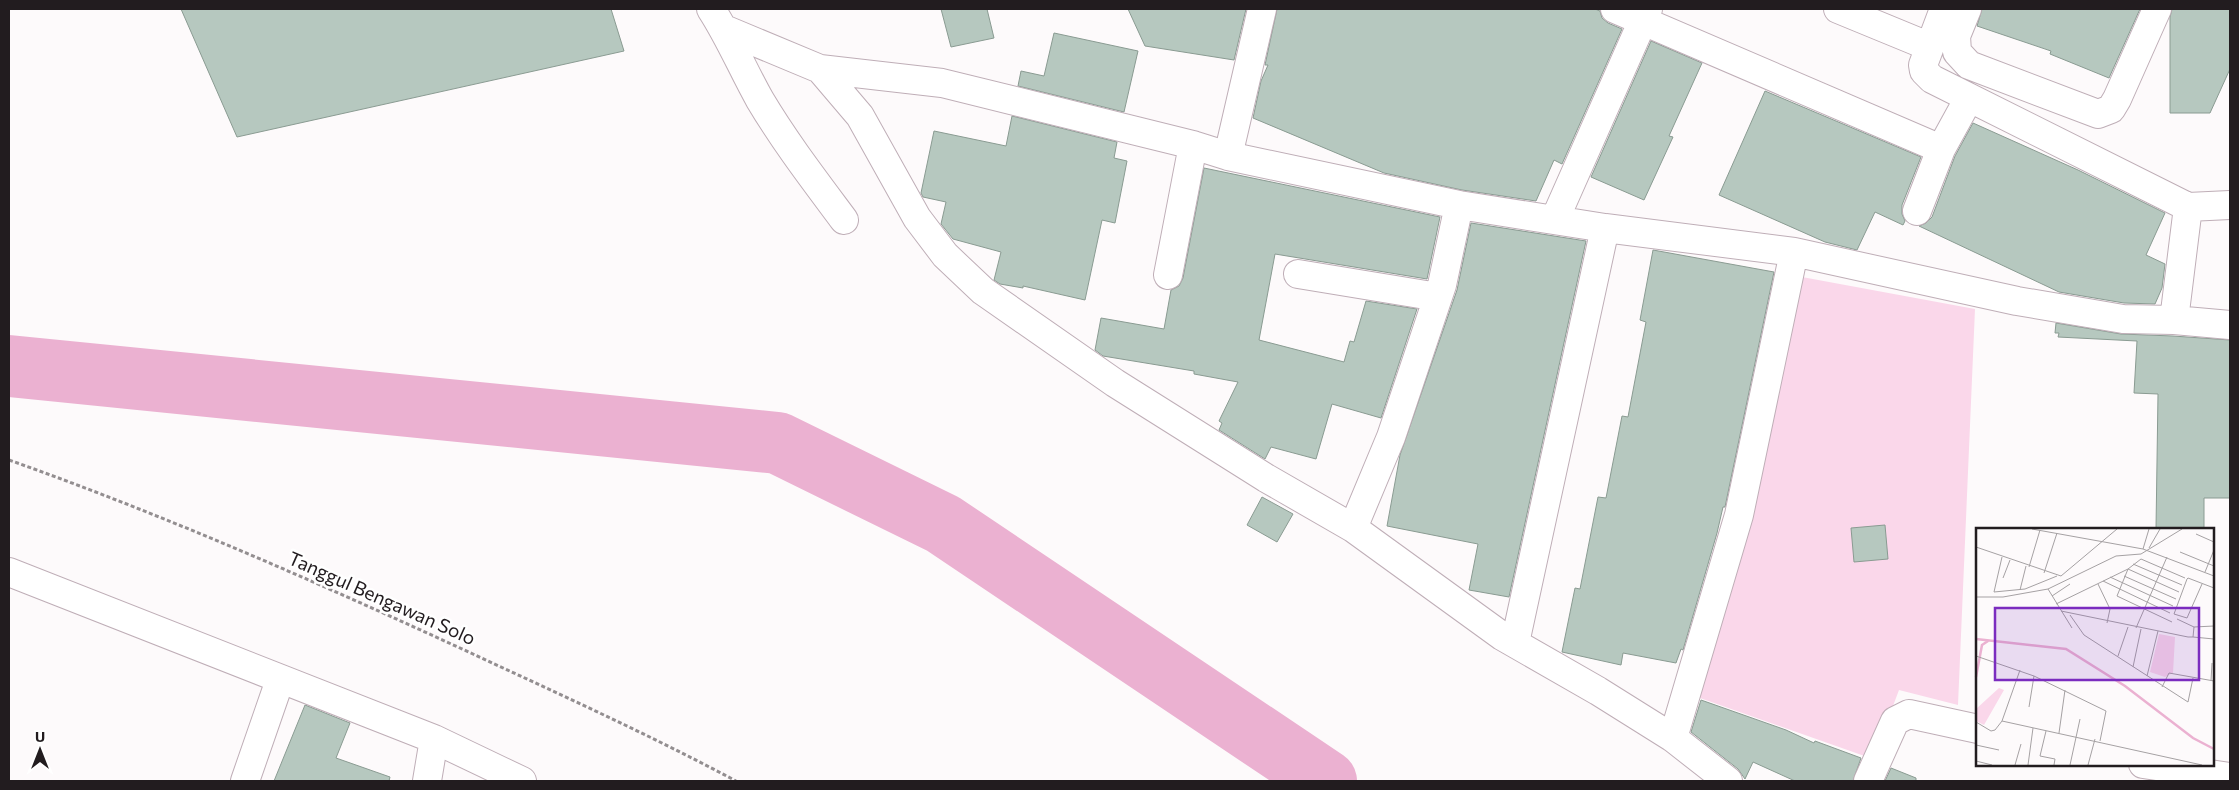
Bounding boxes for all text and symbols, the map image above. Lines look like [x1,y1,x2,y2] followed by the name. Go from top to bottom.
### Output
[1976,528,2214,765] inset map
[285,546,479,649] street label: Tanggul Bengawan Solo
[15,725,65,775] north arrow
[35,728,45,745] text: U

